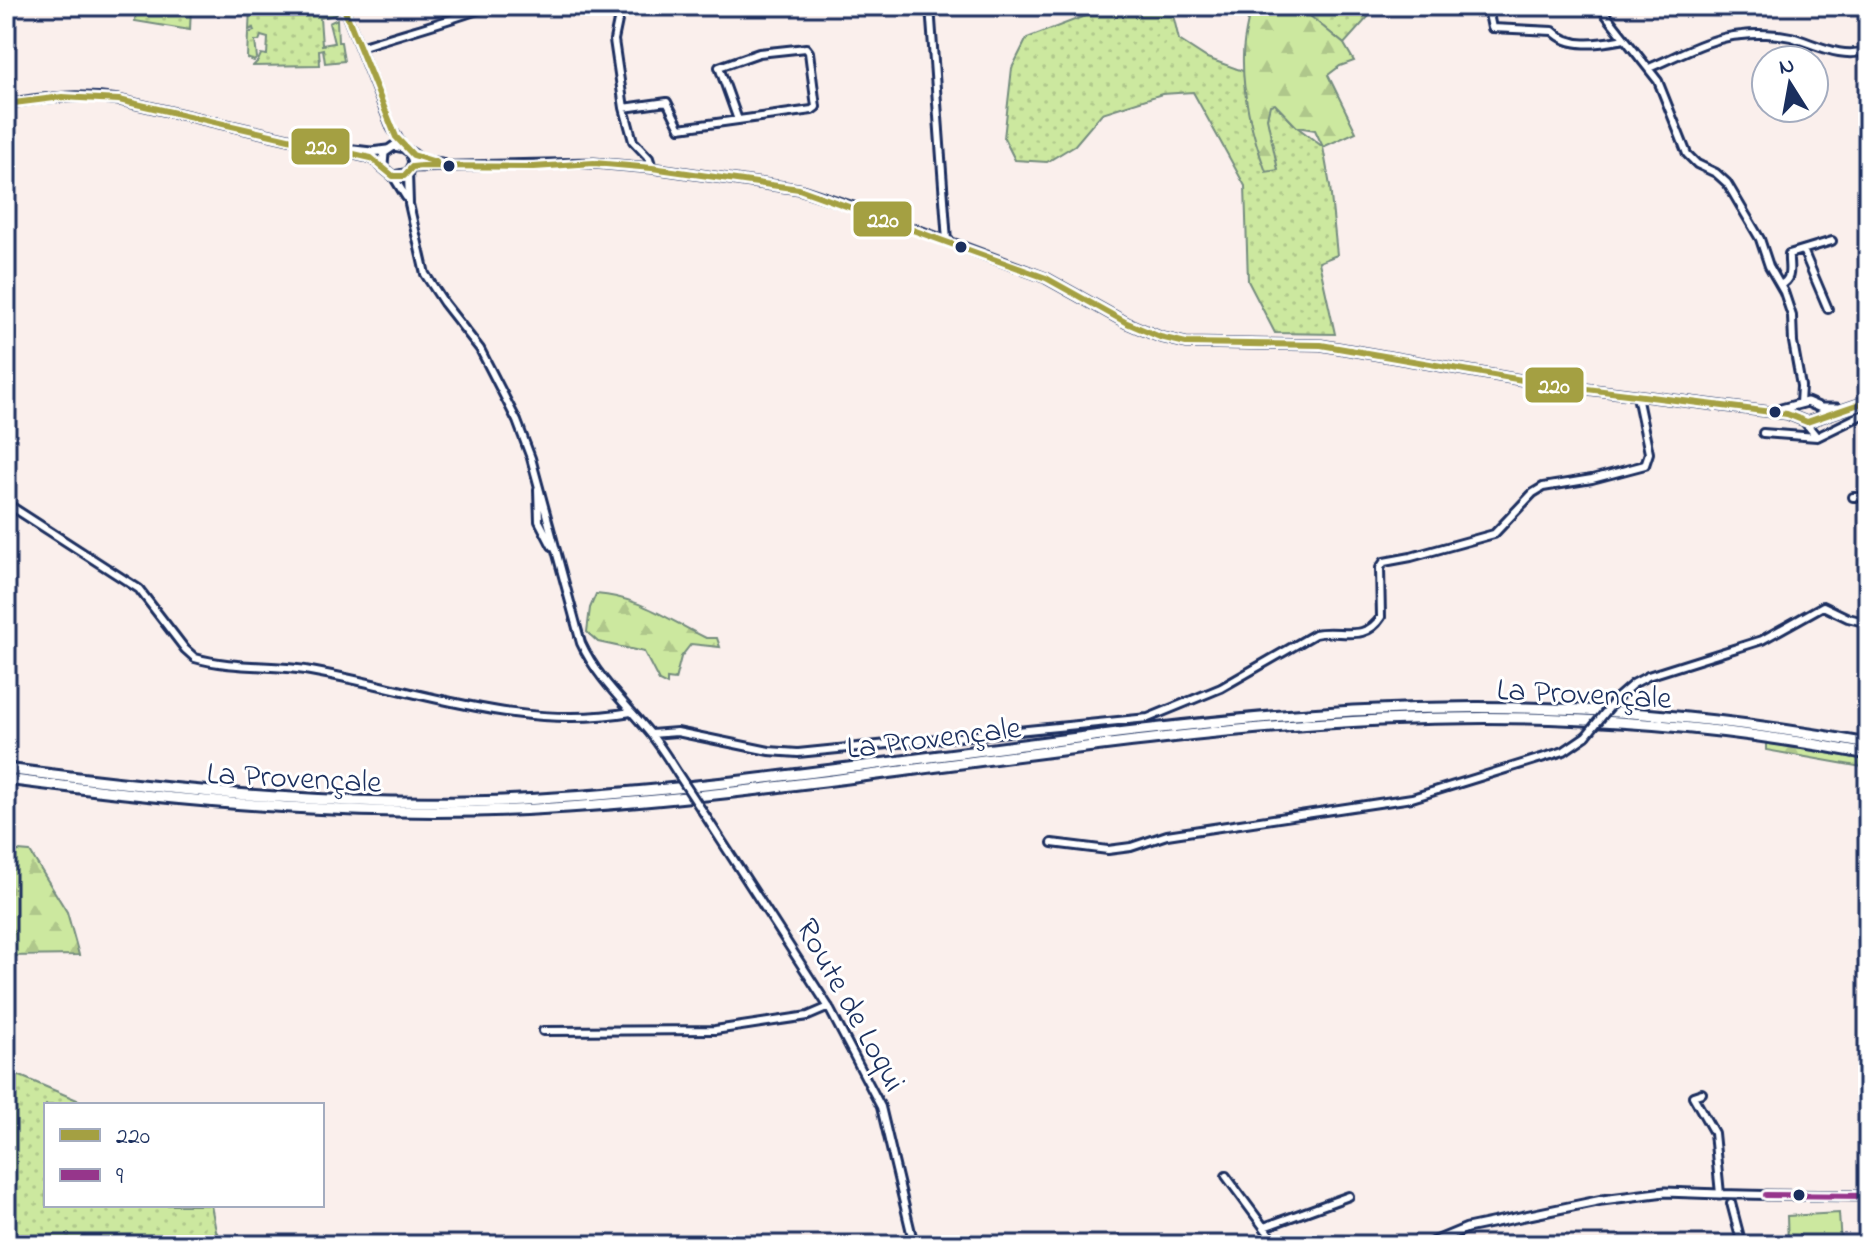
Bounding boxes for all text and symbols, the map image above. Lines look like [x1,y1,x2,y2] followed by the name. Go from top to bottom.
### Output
[1750,44,1830,124] north arrow
[1776,50,1797,84] text: N
[290,127,351,166] line badge: 220
[304,133,337,165] text: 220
[441,158,457,174] unlabelled marker
[852,200,913,238] line badge: 220
[866,206,899,238] text: 220
[953,239,969,255] unlabelled marker
[1524,366,1585,404] line badge: 220
[1537,372,1570,404] text: 220
[1767,404,1783,420] unlabelled marker
[1495,668,1673,724] street label: La Provençale
[844,706,1024,774] street label: La Provençale
[205,752,383,808] street label: La Provençale
[782,911,916,1101] street label: Route de Loqui
[44,1103,324,1207] legend
[116,1120,150,1155] text: 220
[116,1160,124,1195] text: 9
[1791,1187,1807,1203] unlabelled marker

